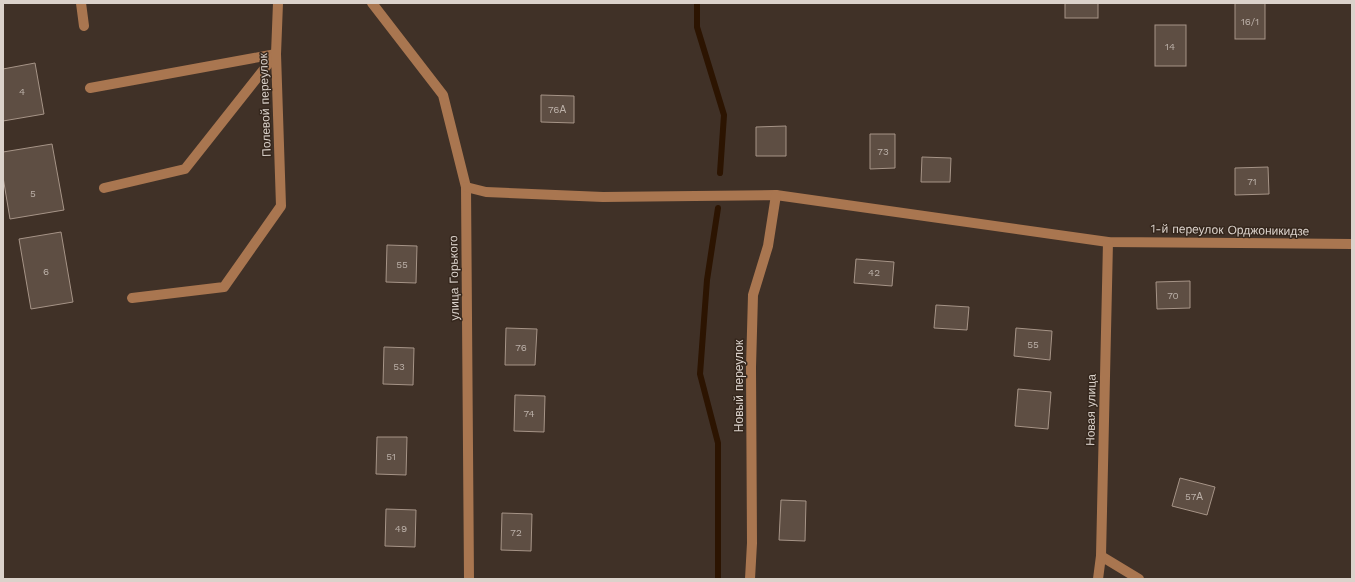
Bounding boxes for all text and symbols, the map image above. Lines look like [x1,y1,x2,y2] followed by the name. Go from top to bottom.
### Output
[1241,16,1259,27] house number: 16/1
[1165,41,1175,52] house number: 14
[256,52,274,157] street label: Полевой переулок
[19,86,25,97] house number: 4
[548,104,566,115] house number: 76А
[877,146,889,157] house number: 73
[1247,176,1257,187] house number: 71
[30,188,36,199] house number: 5
[1151,222,1310,238] street label: 1-й переулок Орджоникидзе
[446,235,462,321] street label: улица Горького
[396,259,408,270] house number: 55
[43,266,49,277] house number: 6
[868,267,880,278] house number: 42
[1167,290,1179,301] house number: 70
[732,339,746,432] street label: Новый переулок
[1027,339,1039,350] house number: 55
[515,342,527,353] house number: 76
[393,361,405,372] house number: 53
[1083,374,1099,446] street label: Новая улица
[523,408,535,419] house number: 74
[386,451,396,462] house number: 51
[1185,491,1203,502] house number: 57А
[395,523,407,534] house number: 49
[510,527,522,538] house number: 72

